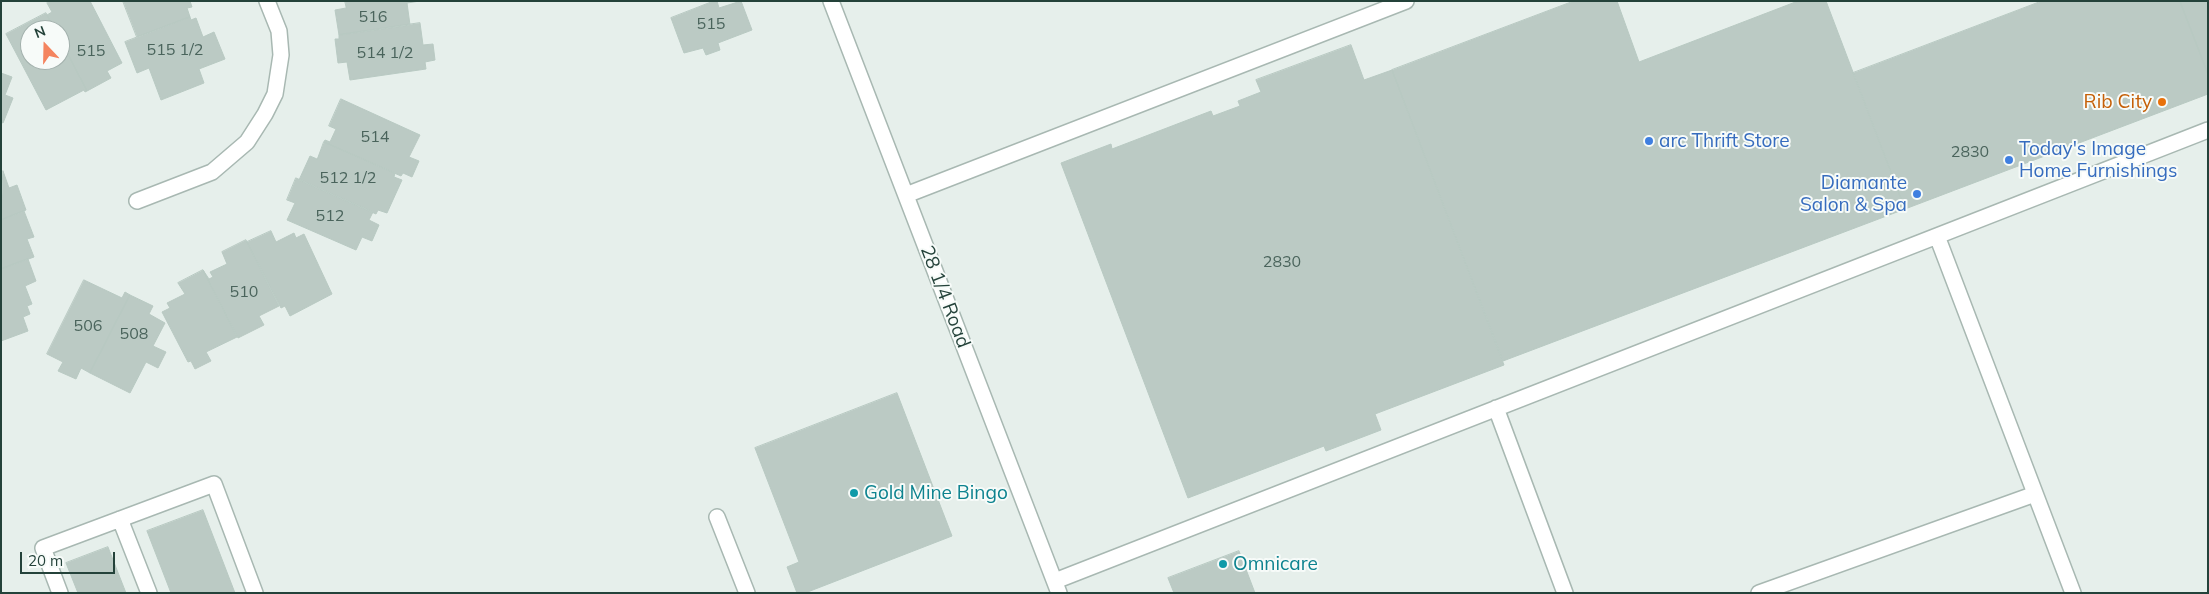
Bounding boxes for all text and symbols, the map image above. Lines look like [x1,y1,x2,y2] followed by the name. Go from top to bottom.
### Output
[359,7,387,27] house number: 516
[697,14,725,34] house number: 515
[20,20,70,70] north arrow
[32,22,48,42] text: N
[147,40,203,60] house number: 515 1/2
[77,41,105,61] house number: 515
[357,43,413,63] house number: 514 1/2
[2084,91,2152,113] place label: Rib City
[2156,96,2168,108] marker: Rib City
[361,127,389,147] house number: 514
[1659,130,1789,152] place label: arc Thrift Store
[1643,135,1655,147] marker: arc Thrift Store
[2019,138,2177,182] place label: Today's Image Home Furnishings
[1951,142,1989,162] house number: 2830
[2003,154,2015,166] marker: Today's Image Home Furnishings
[320,168,376,188] house number: 512 1/2
[1800,172,1907,216] place label: Diamante Salon & Spa
[1911,188,1923,200] marker: Diamante Salon & Spa
[316,206,344,226] house number: 512
[915,243,975,351] street label: 28 1/4 Road
[1263,252,1301,272] house number: 2830
[230,282,258,302] house number: 510
[74,316,102,336] house number: 506
[120,324,148,344] house number: 508
[864,482,1008,504] place label: Gold Mine Bingo
[848,487,860,499] marker: Gold Mine Bingo
[22,542,118,574] scale bar
[28,551,63,570] text: 20 m
[1233,553,1318,575] place label: Omnicare
[1217,558,1229,570] marker: Omnicare

